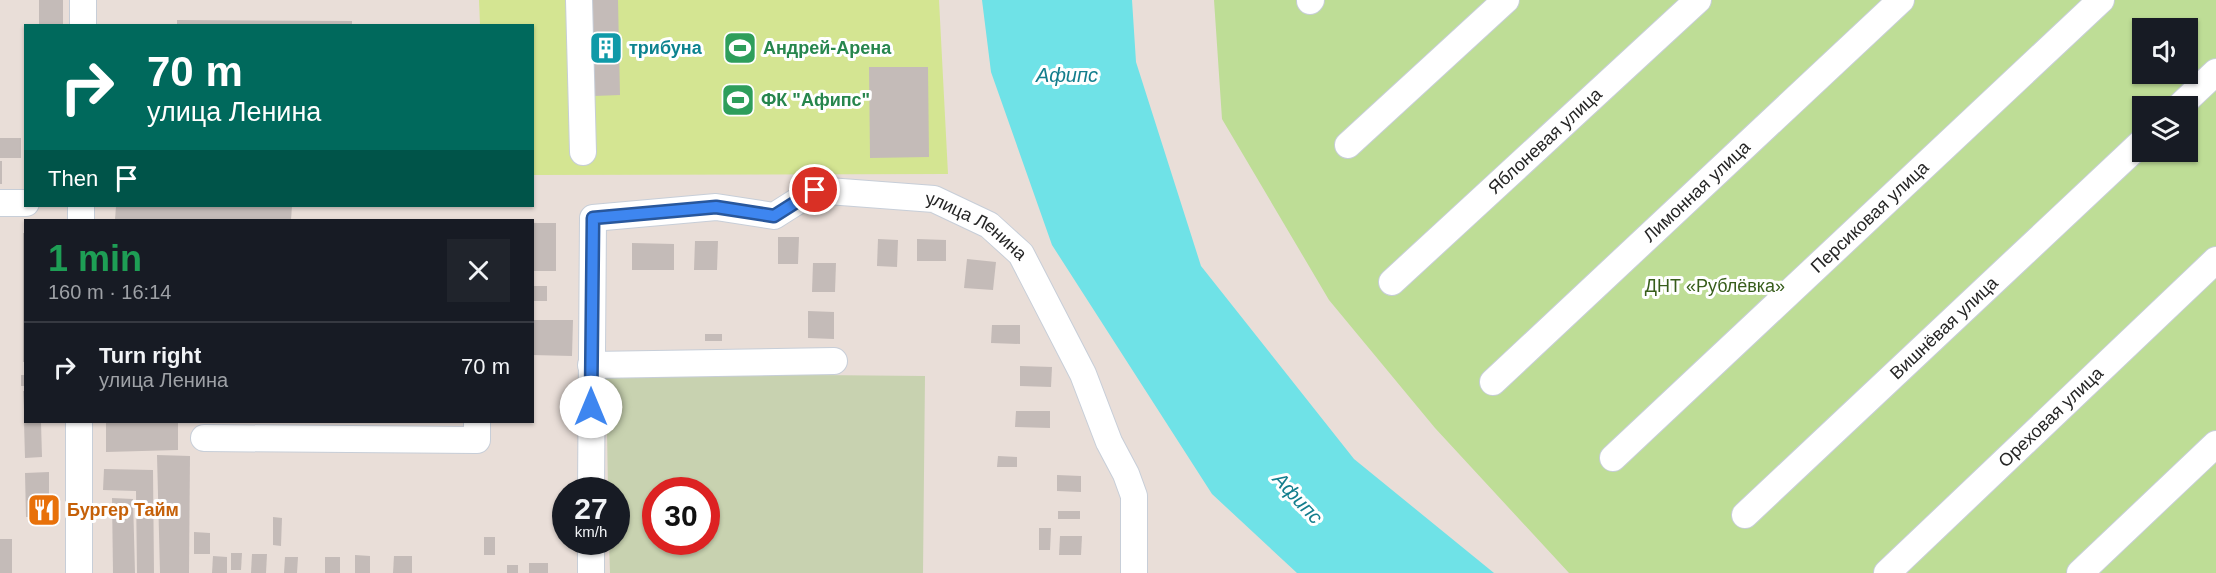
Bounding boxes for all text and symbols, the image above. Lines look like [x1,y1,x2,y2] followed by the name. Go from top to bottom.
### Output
[2132,18,2198,162] map controls
[2132,18,2198,84] button: sound
[588,30,624,66] building icon: трибуна
[722,30,758,66] sports icon: Андрей-Арена
[629,38,703,58] place label: трибуна
[763,38,892,58] place label: Андрей-Арена
[48,48,126,126] icon: right
[147,48,243,95] text: 70 m
[1035,64,1098,86] water label: Афипс
[720,82,756,118] sports icon: ФК "Афипс"
[1484,83,1606,198] street label: Яблоневая улица
[761,90,870,110] place label: ФК "Афипс"
[2132,96,2198,162] button: layers
[147,97,321,127] text: улица Ленина
[1639,136,1755,246] street label: Лимонная улица
[1807,157,1933,277] street label: Персиковая улица
[110,162,143,195] icon: arrive
[789,164,840,215] pin
[48,166,98,191] text: Then
[798,173,831,206] icon: arrive
[925,188,1031,265] street label: улица Ленина
[48,238,142,279] text: 1 min
[447,239,510,302] button: close
[1886,272,2003,383] street label: Вишнёвая улица
[1645,276,1785,296] park label: ДНТ «Рублёвка»
[48,281,171,303] text: 160 m · 16:14
[99,343,201,368] text: Turn right
[48,351,81,384] icon: right
[461,354,510,379] text: 70 m
[1995,362,2108,471] street label: Ореховая улица
[99,369,228,391] text: улица Ленина
[559,375,623,439] position arrow
[1268,467,1327,528] water label: Афипс
[642,477,720,555] speed limit sign: 30
[26,492,62,528] restaurant icon: Бургер Тайм
[574,492,608,525] text: 27
[67,500,179,520] place label: Бургер Тайм
[575,523,607,540] text: km/h

